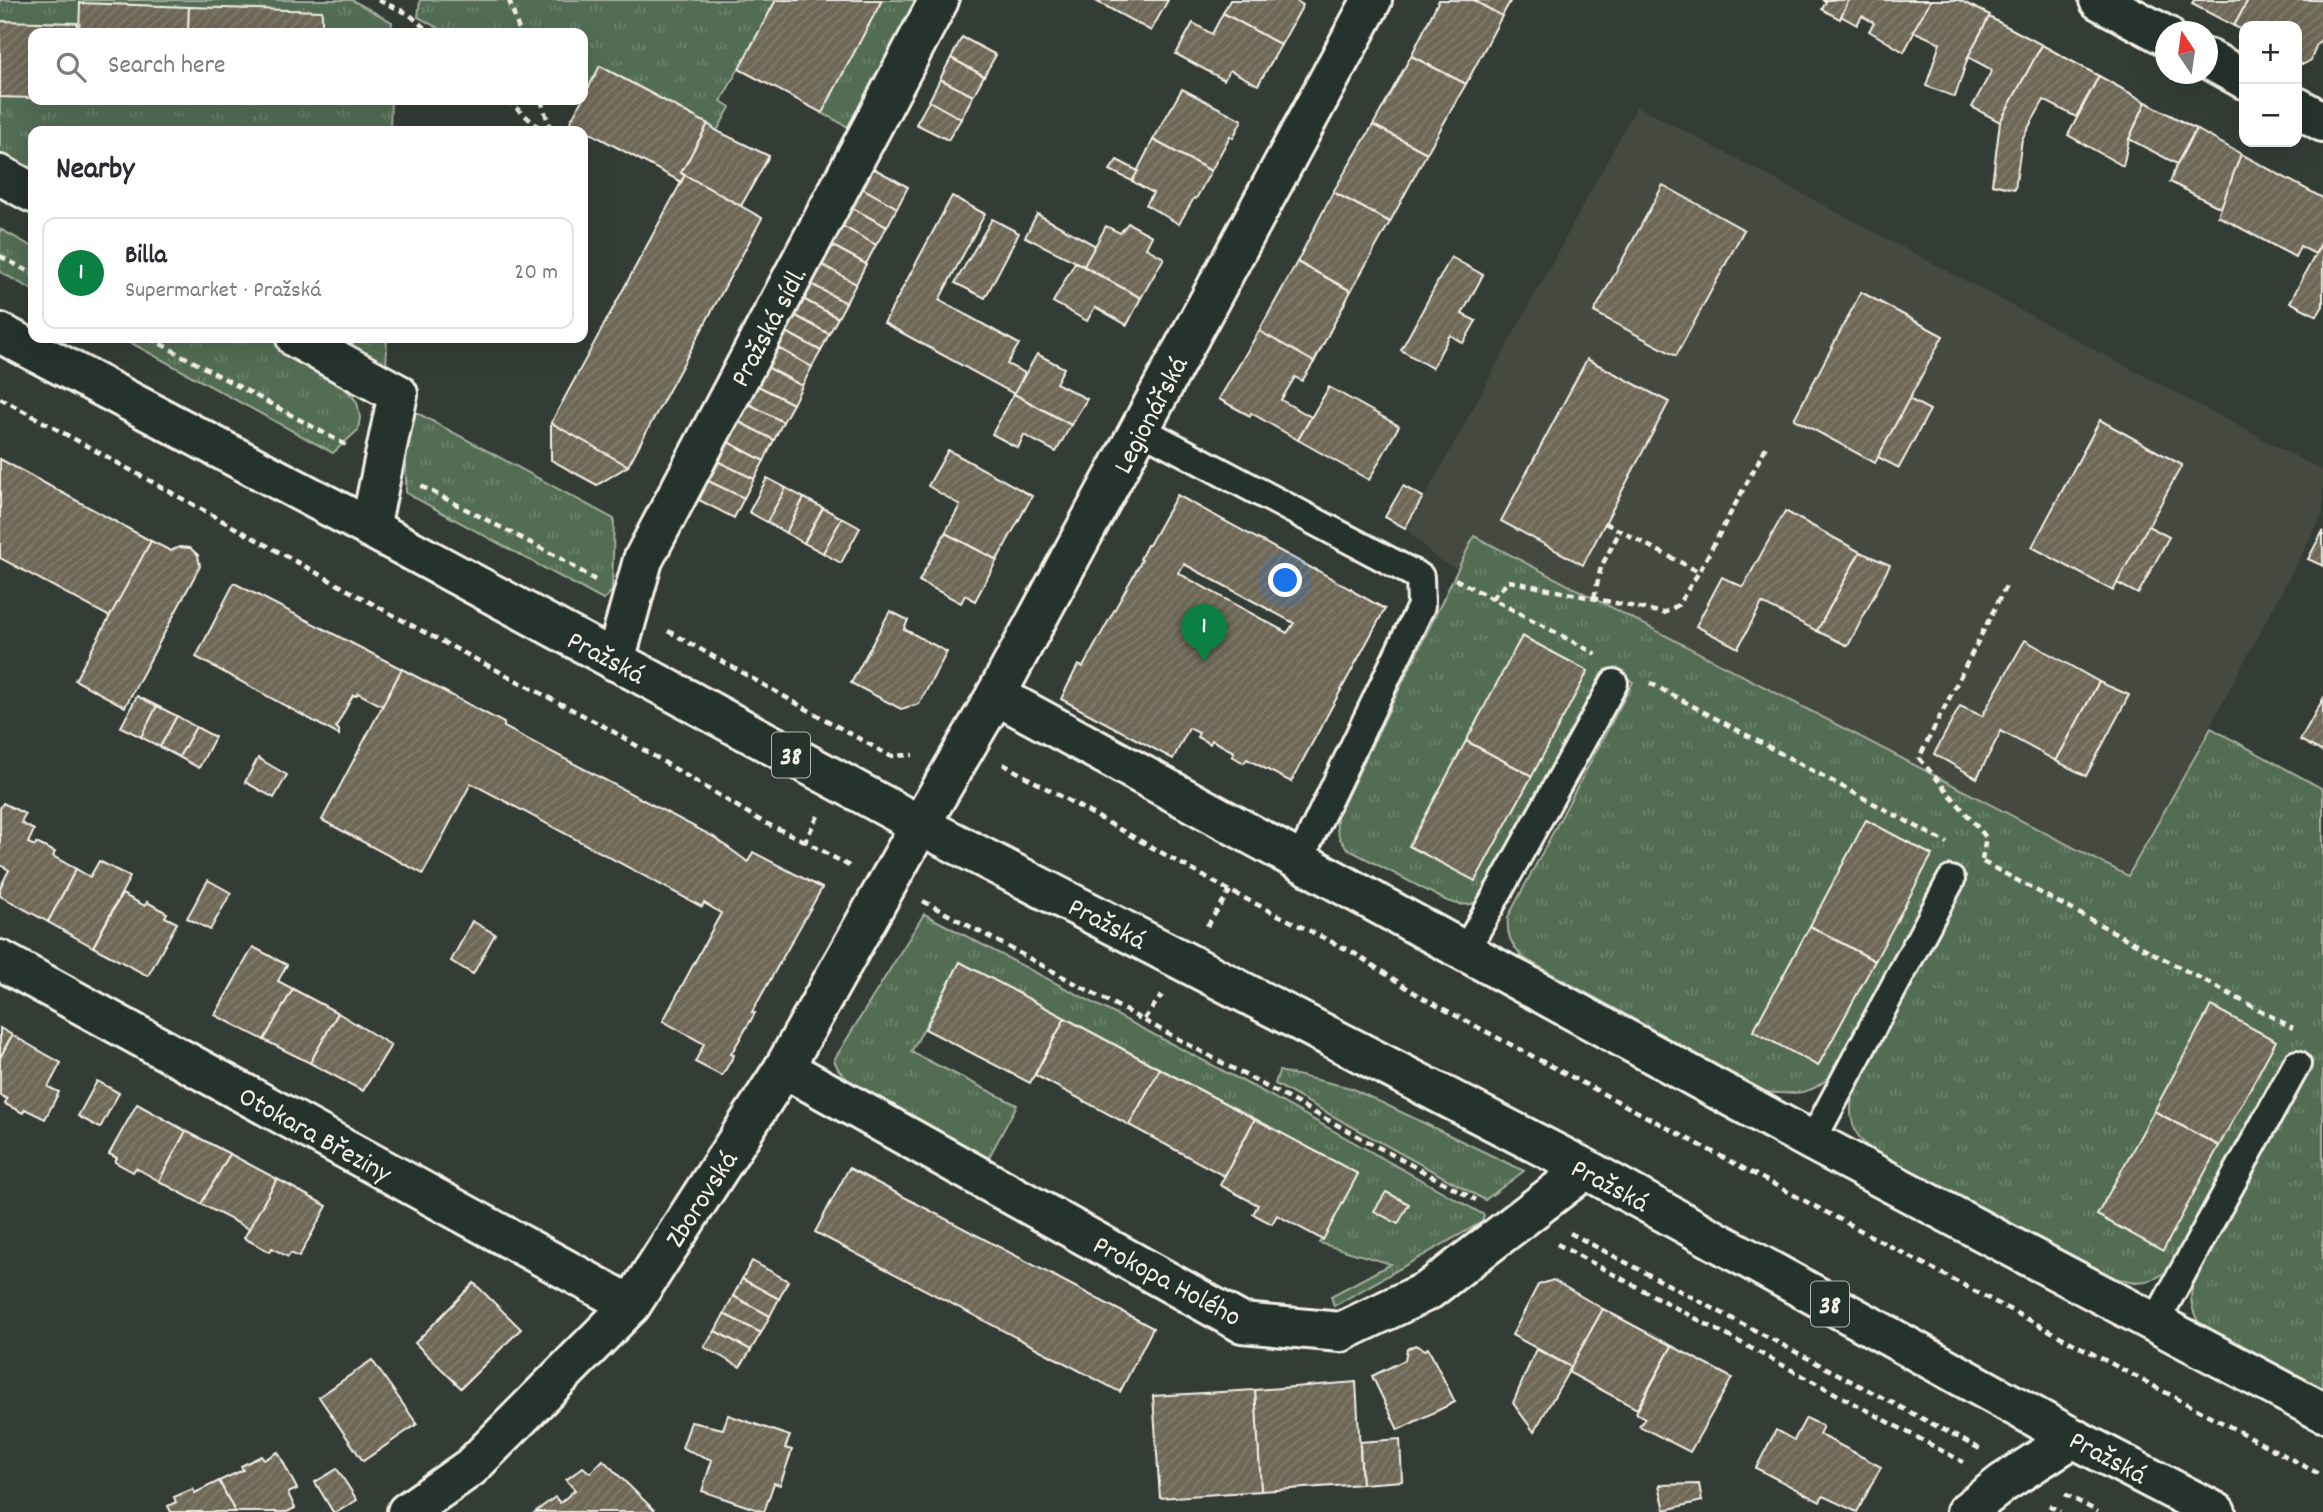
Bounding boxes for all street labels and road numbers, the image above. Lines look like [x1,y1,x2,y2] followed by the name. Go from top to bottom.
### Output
[723,261,820,396] street label: Pražská sídl.
[1106,350,1201,482] street label: Legionářská
[559,623,651,698] street label: Pražská
[772,733,810,778] road number: 38
[1060,890,1152,963] street label: Pražská
[230,1079,398,1196] street label: Otokara Březiny
[658,1144,751,1257] street label: Zborovská
[1563,1151,1655,1226] street label: Pražská
[1084,1228,1247,1339] street label: Prokopa Holého
[1811,1282,1849,1326] road number: 38
[2061,1423,2153,1498] street label: Pražská

